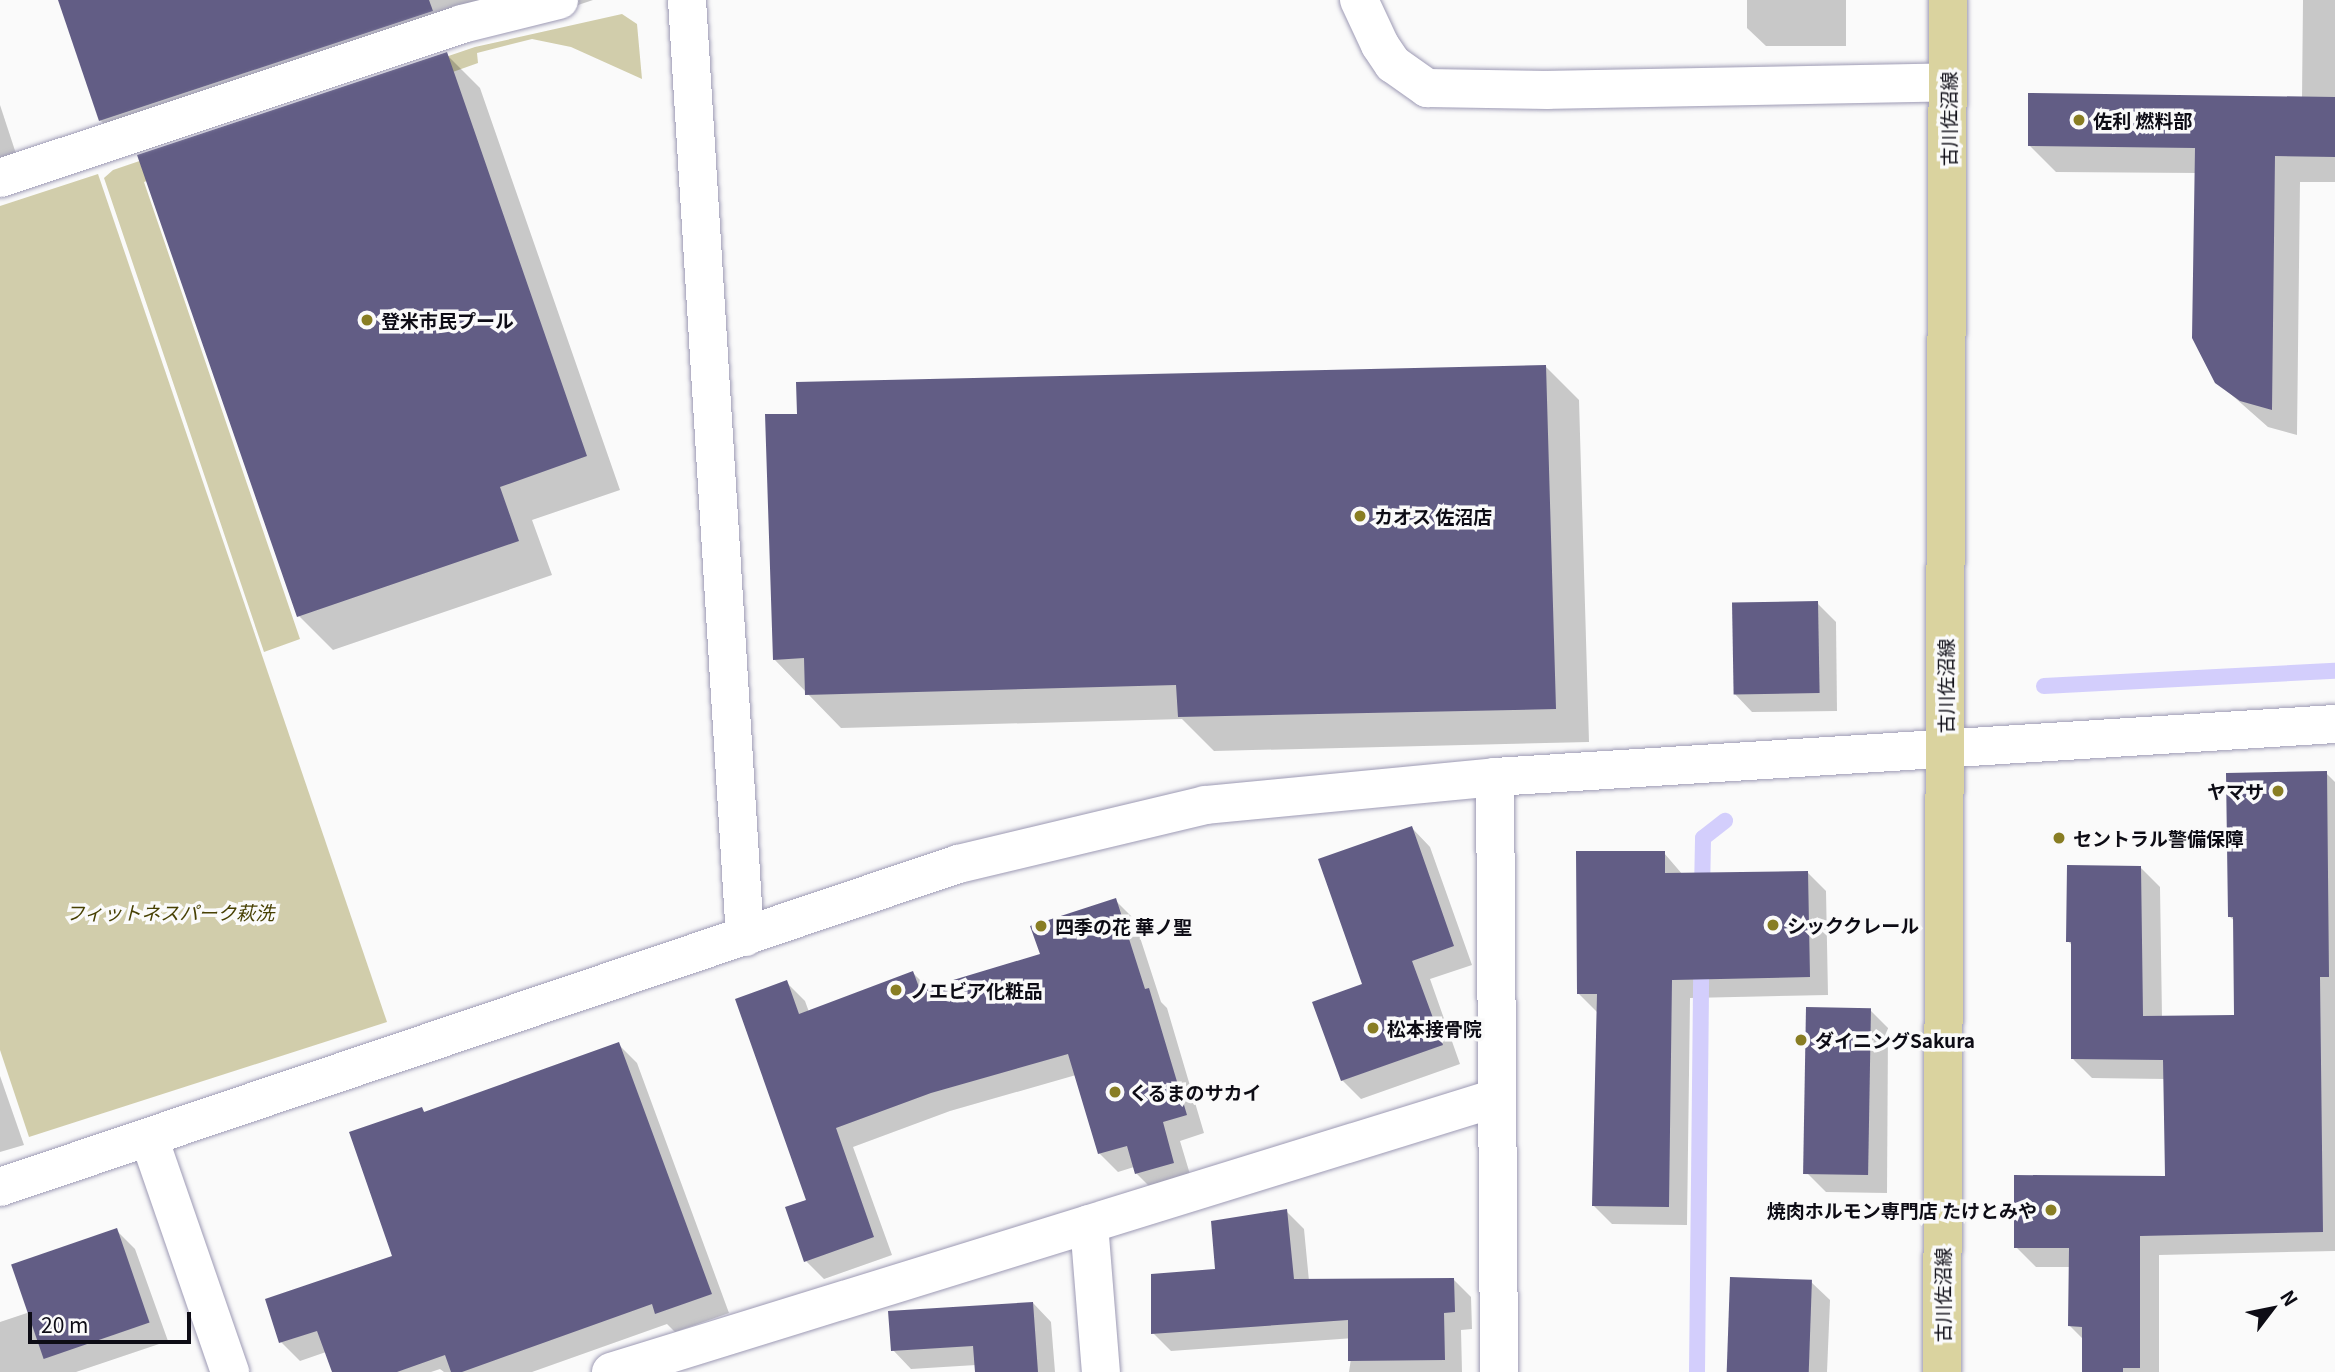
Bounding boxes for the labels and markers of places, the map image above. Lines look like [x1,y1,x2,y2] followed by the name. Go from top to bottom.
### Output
[2093,109,2192,131] place label: 佐利 燃料部
[2071,112,2087,128] marker: 佐利 燃料部
[381,309,514,331] place label: 登米市民プール
[359,312,375,328] marker: 登米市民プール
[1374,505,1492,527] place label: カオス 佐沼店
[1352,508,1368,524] marker: カオス 佐沼店
[2207,780,2264,802] place label: ヤマサ
[2270,783,2286,799] marker: ヤマサ
[2073,827,2244,849] place label: セントラル警備保障
[2051,830,2067,846] marker: セントラル警備保障
[1787,914,1920,936] place label: シッククレール
[1055,915,1192,937] place label: 四季の花 華ノ聖
[1765,917,1781,933] marker: シッククレール
[1033,918,1049,934] marker: 四季の花 華ノ聖
[910,979,1043,1001] place label: ノエビア化粧品
[888,982,904,998] marker: ノエビア化粧品
[1387,1017,1482,1039] place label: 松本接骨院
[1365,1020,1381,1036] marker: 松本接骨院
[1815,1029,1975,1051] place label: ダイニングSakura
[1793,1032,1809,1048] marker: ダイニングSakura
[1129,1081,1262,1103] place label: くるまのサカイ
[1107,1084,1123,1100] marker: くるまのサカイ
[1767,1199,2037,1221] place label: 焼肉ホルモン専門店 たけとみや
[2043,1202,2059,1218] marker: 焼肉ホルモン専門店 たけとみや

